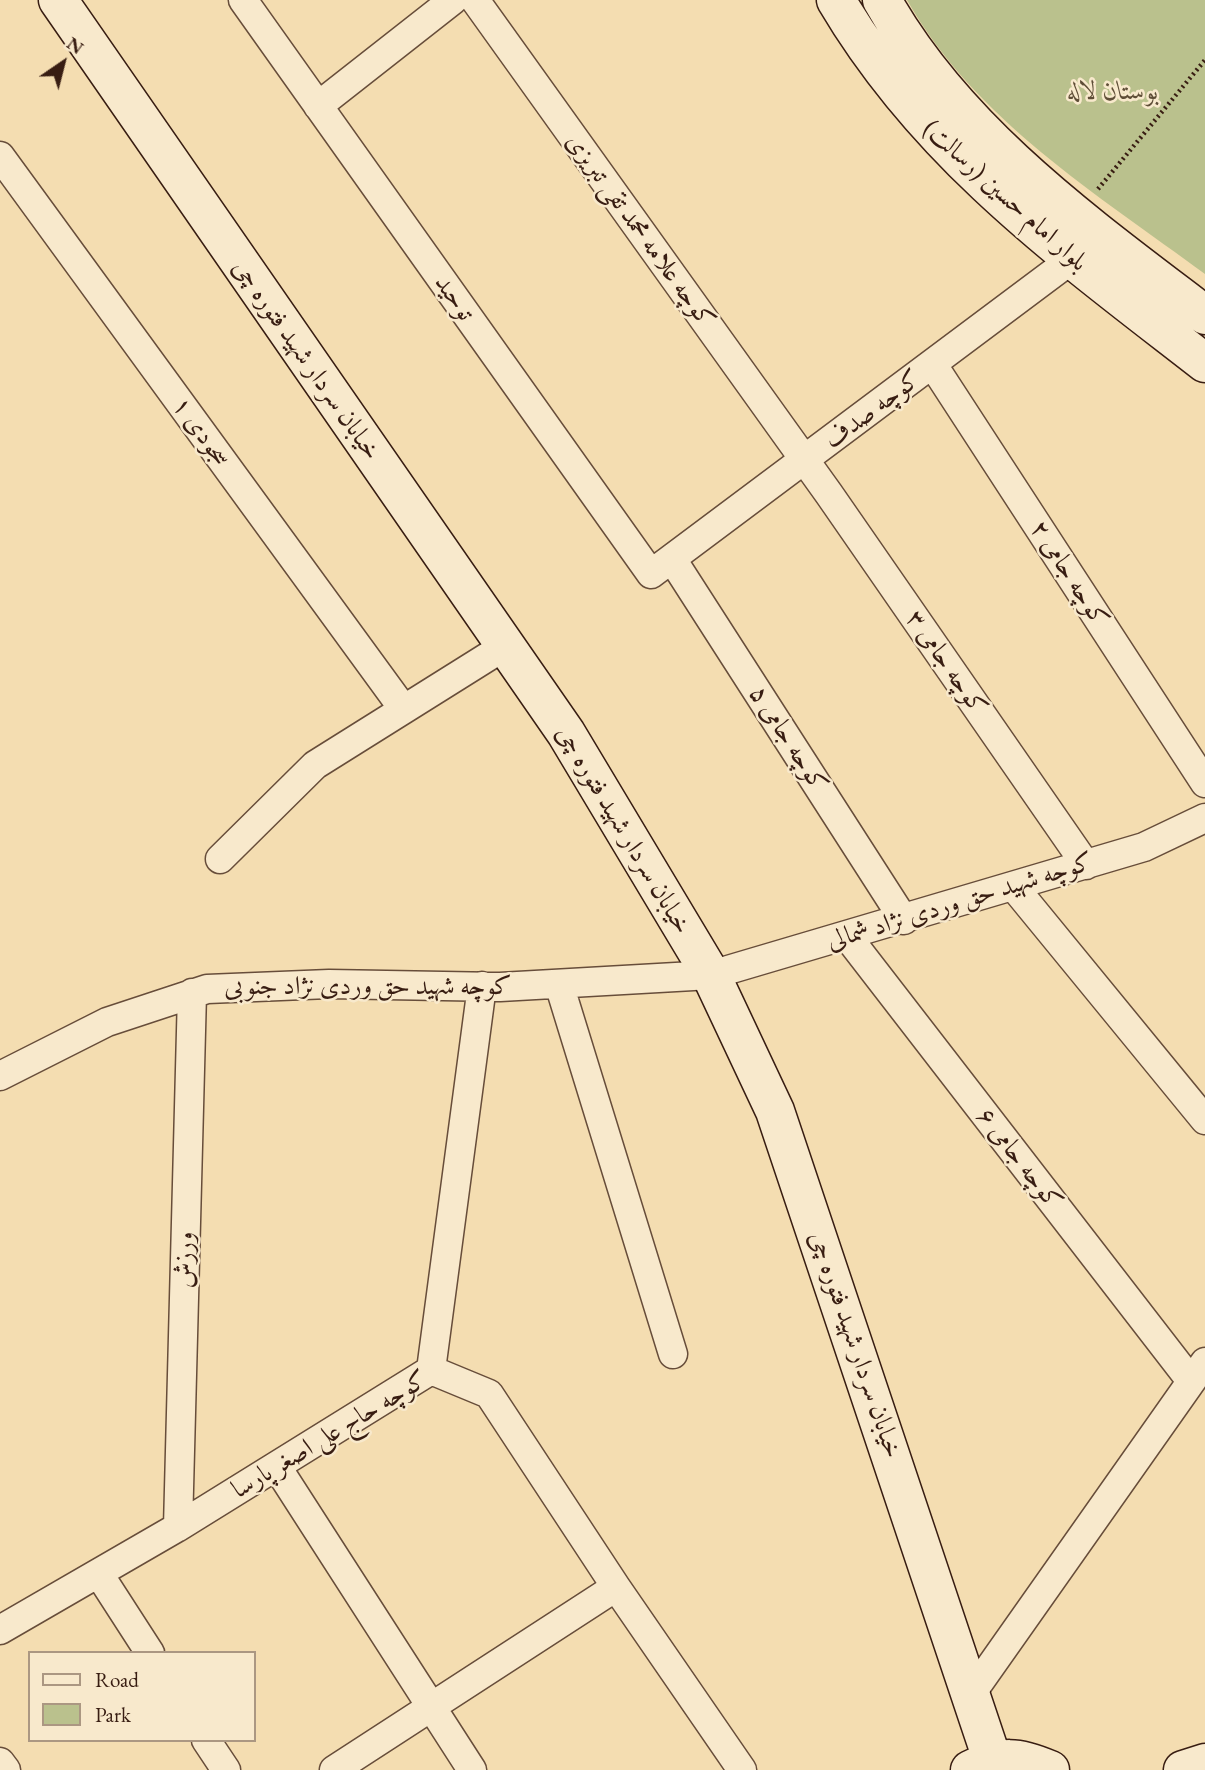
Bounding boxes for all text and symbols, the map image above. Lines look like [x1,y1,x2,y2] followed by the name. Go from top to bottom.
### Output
[28,28,98,98] north arrow
[62,31,89,60] text: N
[1067,76,1159,108] park label: بوستان لاله
[916,114,1094,278] street label: بلوار امام حسین (رسالت)
[559,127,721,335] street label: کوچه علامه محمد تقی تبریزی
[225,254,387,466] street label: خیابان سردار شهید فتوره چی
[427,269,481,327] street label: توحید
[819,364,927,456] street label: کوچه صدف
[165,391,237,473] street label: سجودی ۱
[1023,515,1115,633] street label: کوچه جامی ۲
[898,604,994,722] street label: کوچه جامی ۳
[742,680,834,798] street label: کوچه جامی ۵
[548,720,698,940] street label: خیابان سردار شهید فتوره چی
[823,847,1097,957] street label: کوچه شهید حق وردی نژاد شمالی
[224,971,512,1003] street label: کوچه شهید حق وردی نژاد جنوبی
[969,1102,1069,1216] street label: کوچه جامی ۶
[802,1228,908,1462] street label: خیابان سردار شهید فتوره چی
[169,1231,201,1289] street label: ورزش
[226,1364,434,1506] street label: کوچه حاج علی اصغر پارسا
[28,1651,256,1742] legend
[95,1666,139,1693] text: Road
[95,1701,131,1728] text: Park

